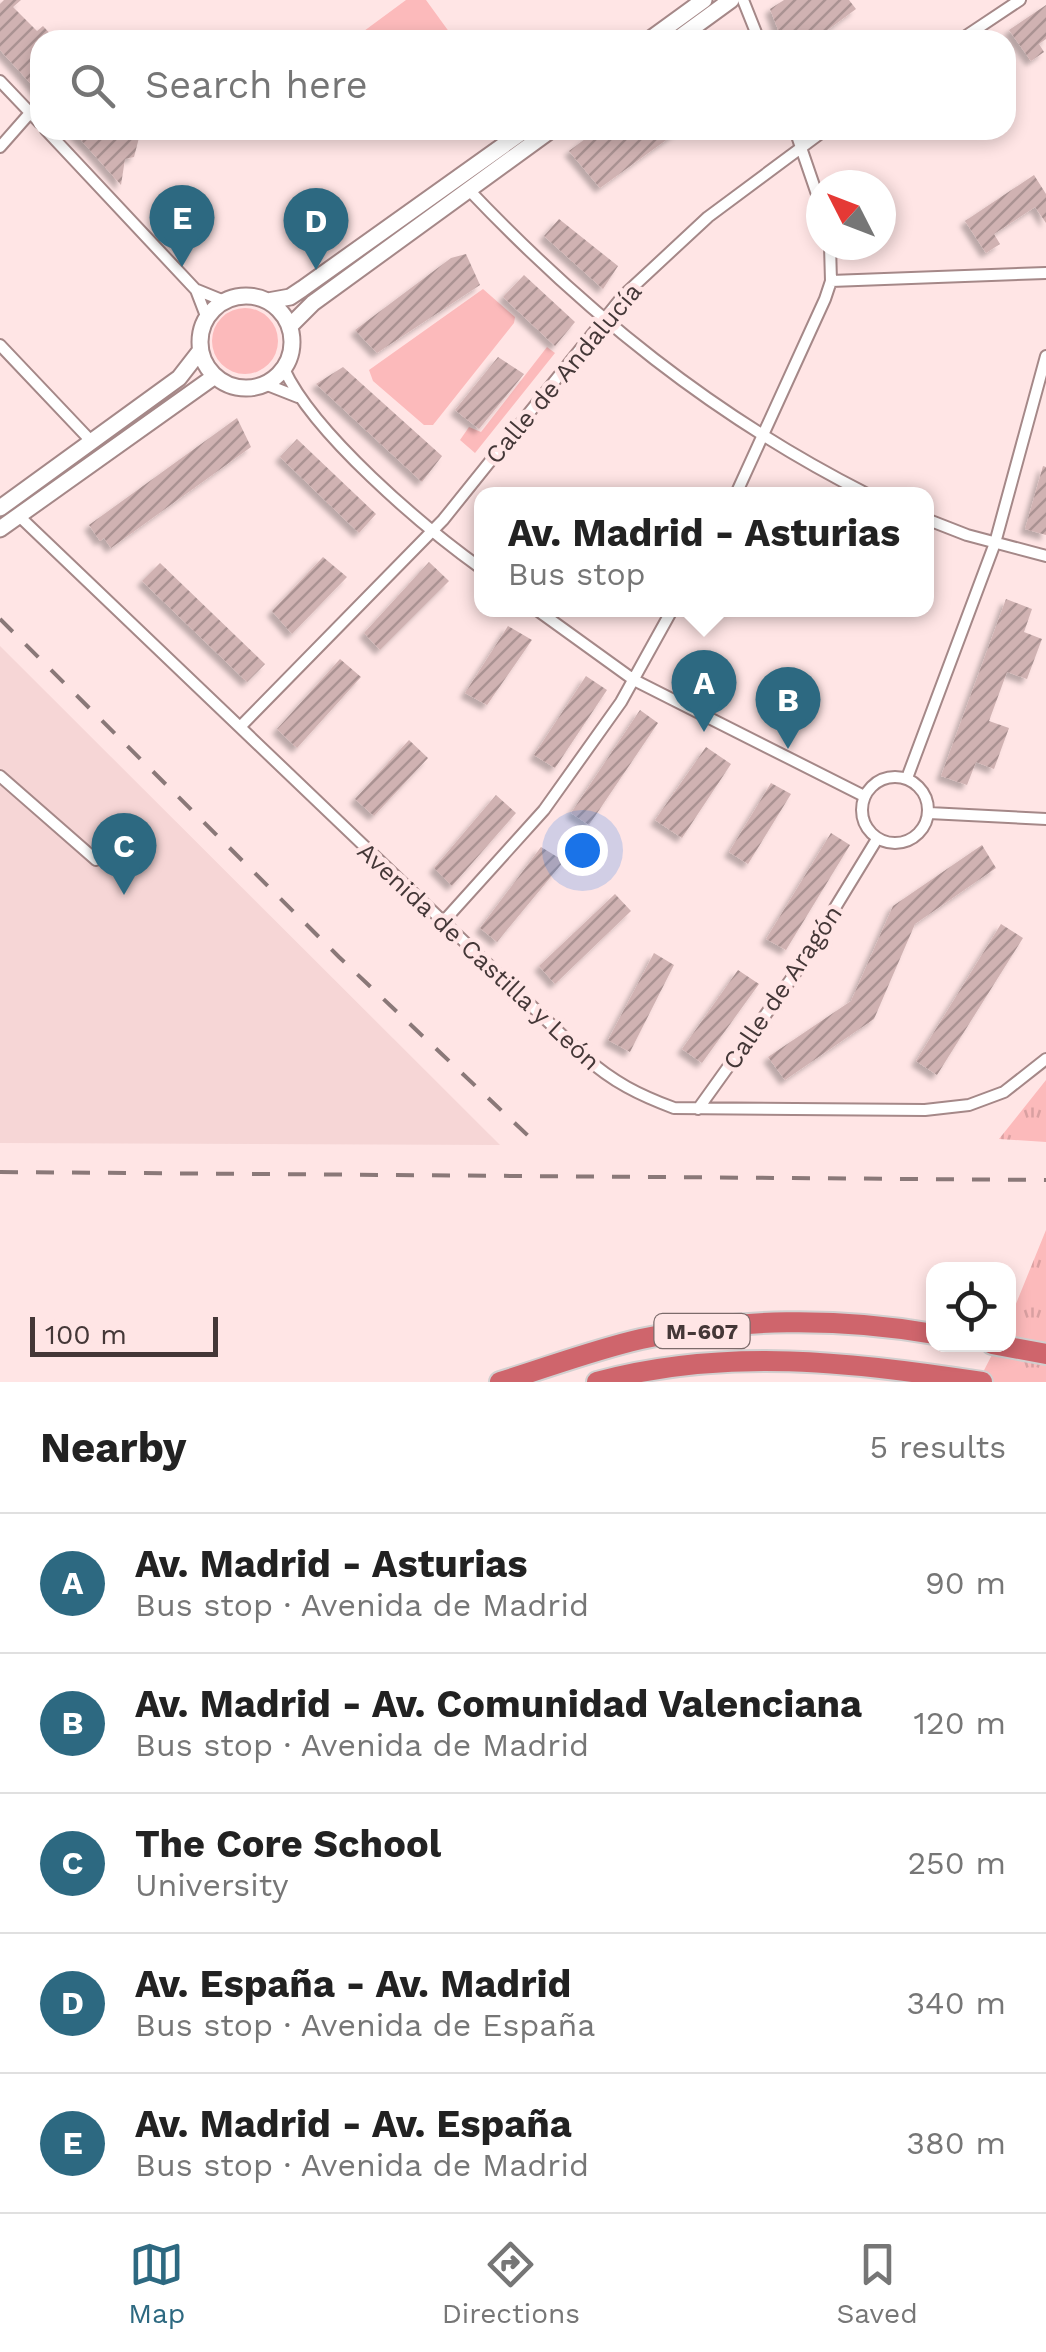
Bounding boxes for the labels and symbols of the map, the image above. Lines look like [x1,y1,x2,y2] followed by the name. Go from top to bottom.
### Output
[806,170,896,260] north arrow
[150,184,214,267] pin: E
[284,188,348,270] pin: D
[479,277,647,470] street label: Calle de Andalucía
[672,650,736,732] pin: A
[756,666,820,749] pin: B
[92,812,156,895] pin: C
[557,825,608,876] your location
[352,837,606,1076] street label: Avenida de Castilla y León
[717,900,848,1075] street label: Calle de Aragón
[30,1312,218,1356] scale bar
[654,1314,750,1348] road number: M-607

